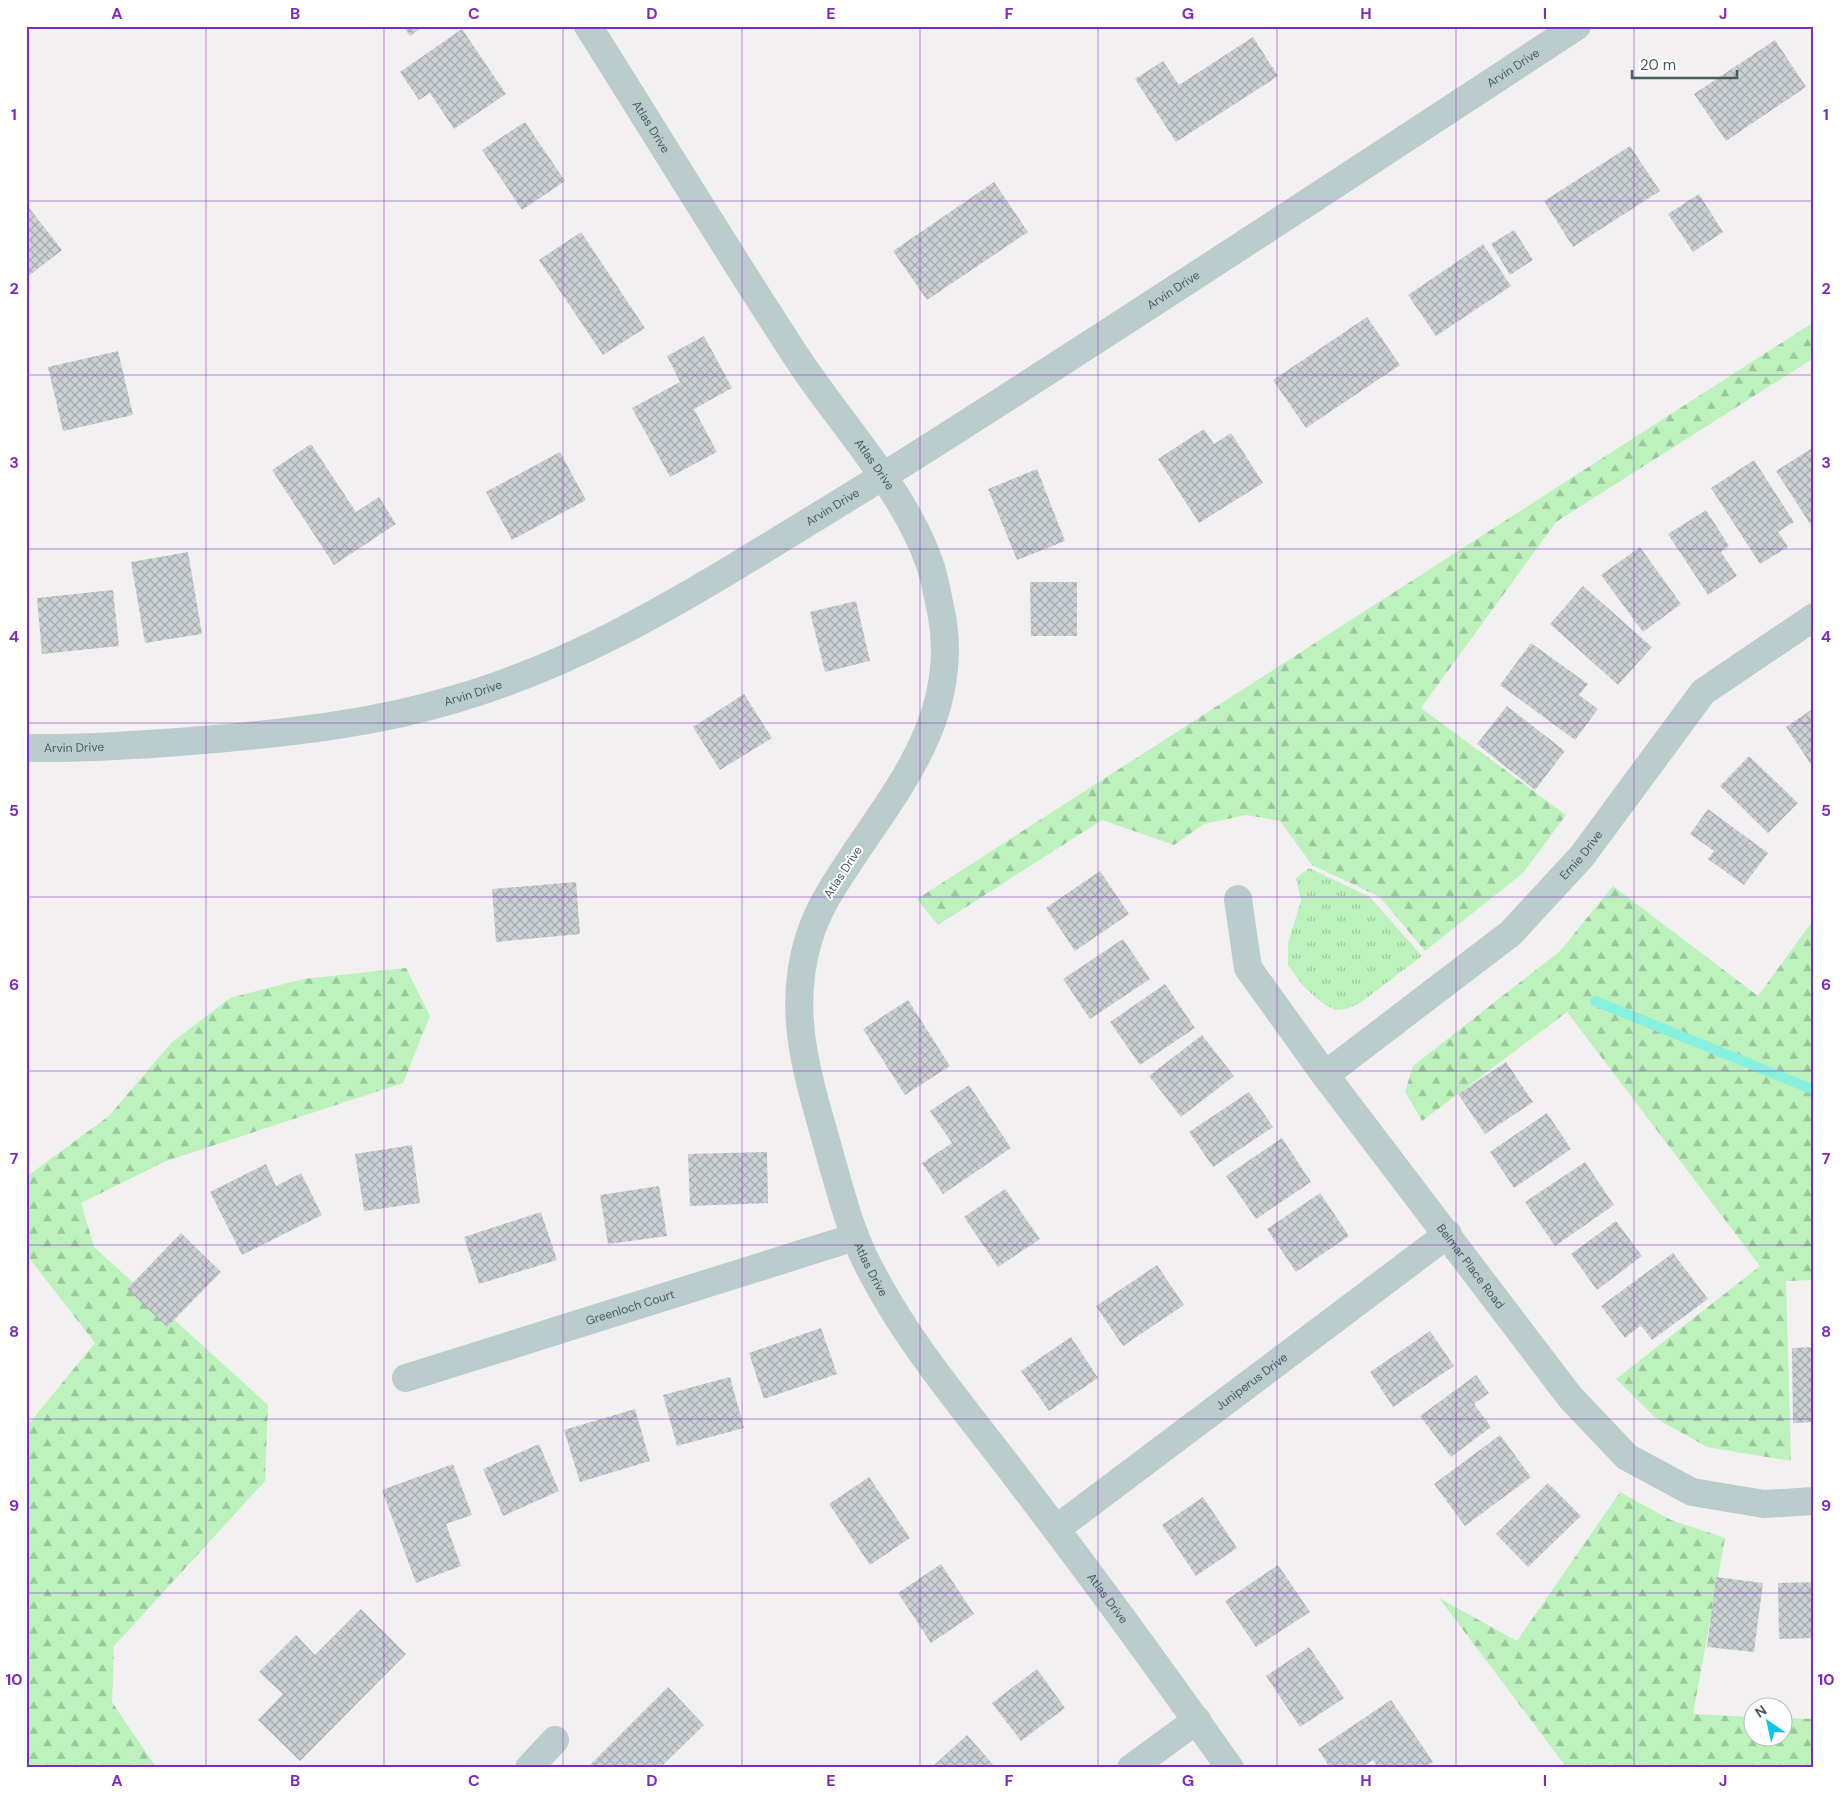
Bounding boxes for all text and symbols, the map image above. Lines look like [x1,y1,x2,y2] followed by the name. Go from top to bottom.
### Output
[111,3,123,24] text: A
[290,3,300,24] text: B
[468,3,480,24] text: C
[646,3,658,24] text: D
[826,3,836,24] text: E
[1005,3,1014,24] text: F
[1182,3,1194,24] text: G
[1360,3,1372,24] text: H
[1543,3,1547,24] text: I
[1719,3,1727,24] text: J
[1484,45,1543,91] street label: Arvin Drive
[1632,48,1738,80] scale bar
[1640,55,1676,75] text: 20 m
[629,98,674,156] street label: Atlas Drive
[11,104,17,125] text: 1
[1823,104,1829,125] text: 1
[1144,267,1203,313] street label: Arvin Drive
[9,278,19,299] text: 2
[1821,278,1831,299] text: 2
[851,436,898,493] street label: Atlas Drive
[9,452,19,473] text: 3
[1821,452,1831,473] text: 3
[803,485,863,530] street label: Arvin Drive
[9,626,19,647] text: 4
[1821,626,1831,647] text: 4
[442,676,505,710] street label: Arvin Drive
[44,739,105,756] street label: Arvin Drive
[9,800,19,821] text: 5
[1821,800,1831,821] text: 5
[1556,827,1606,883] street label: Ernie Drive
[820,843,866,901] street label: Atlas Drive
[9,974,19,995] text: 6
[1821,974,1831,995] text: 6
[10,1148,19,1169] text: 7
[1822,1148,1831,1169] text: 7
[1433,1221,1508,1312] street label: Belmar Place Road
[850,1240,892,1300] street label: Atlas Drive
[584,1286,677,1329] street label: Greenloch Court
[9,1321,19,1342] text: 8
[1821,1321,1831,1342] text: 8
[1213,1349,1291,1414] street label: Juniperus Drive
[9,1495,19,1516] text: 9
[1821,1495,1831,1516] text: 9
[1084,1570,1132,1627] street label: Atlas Drive
[5,1669,23,1690] text: 10
[1817,1669,1835,1690] text: 10
[1742,1696,1792,1746] north arrow
[1751,1701,1770,1722] text: N
[111,1770,123,1791] text: A
[290,1770,300,1791] text: B
[468,1770,480,1791] text: C
[646,1770,658,1791] text: D
[826,1770,836,1791] text: E
[1005,1770,1014,1791] text: F
[1182,1770,1194,1791] text: G
[1360,1770,1372,1791] text: H
[1543,1770,1547,1791] text: I
[1719,1770,1727,1791] text: J

